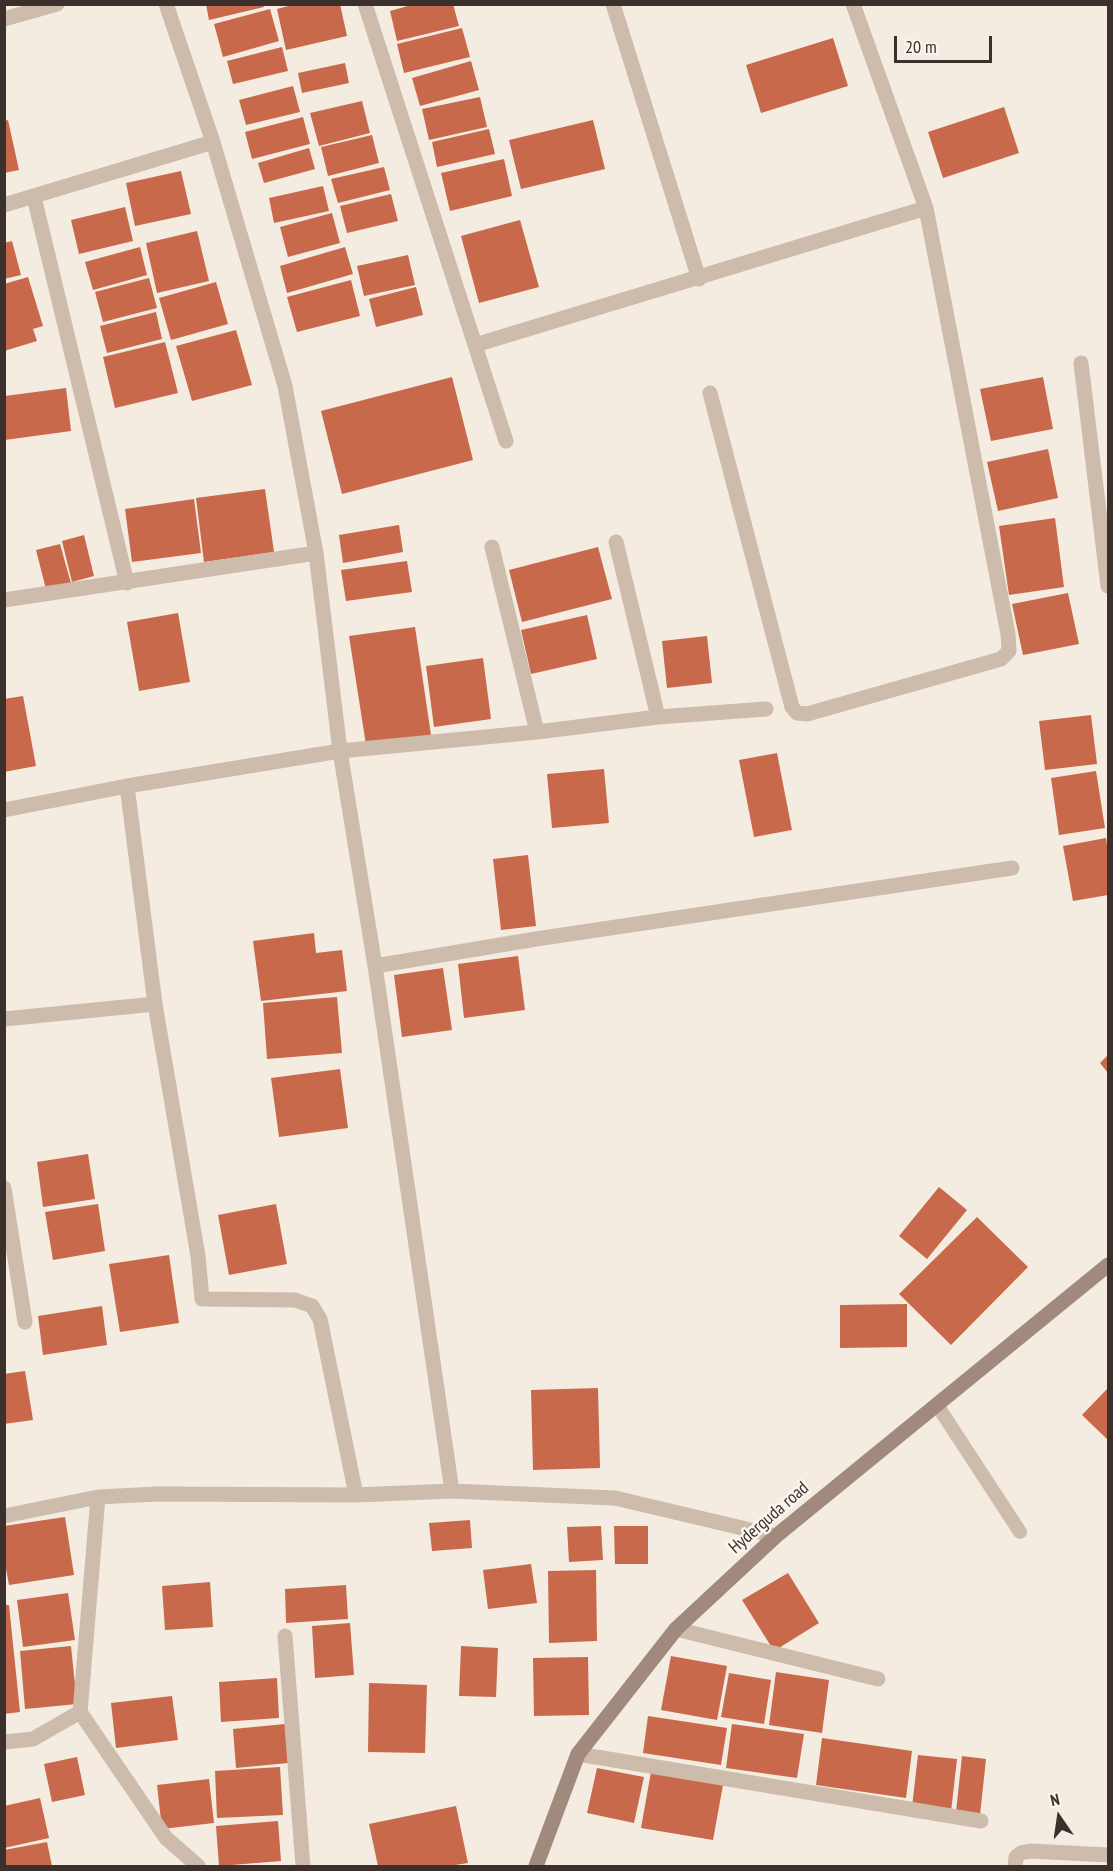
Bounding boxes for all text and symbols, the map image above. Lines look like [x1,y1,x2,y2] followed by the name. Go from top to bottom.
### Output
[897,24,994,62] scale bar
[905,35,937,58] text: 20 m
[725,1477,813,1559] street label: Hyderguda road
[1029,1787,1089,1847] north arrow
[1048,1789,1061,1810] text: N

